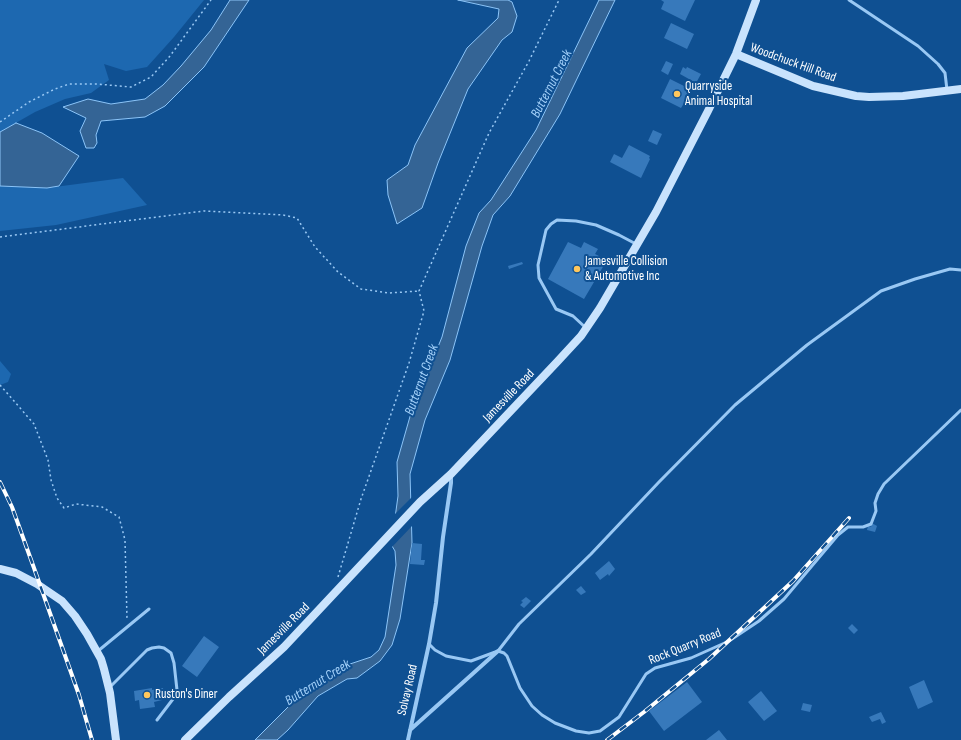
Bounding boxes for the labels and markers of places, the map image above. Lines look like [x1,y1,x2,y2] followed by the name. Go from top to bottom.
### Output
[685,79,752,110] place label: Quarryside Animal Hospital
[672,89,682,99] marker: Quarryside Animal Hospital
[585,254,668,285] place label: Jamesville Collision & Automotive Inc
[572,264,582,274] marker: Jamesville Collision & Automotive Inc
[155,687,218,703] place label: Ruston's Diner
[142,690,152,700] marker: Ruston's Diner

